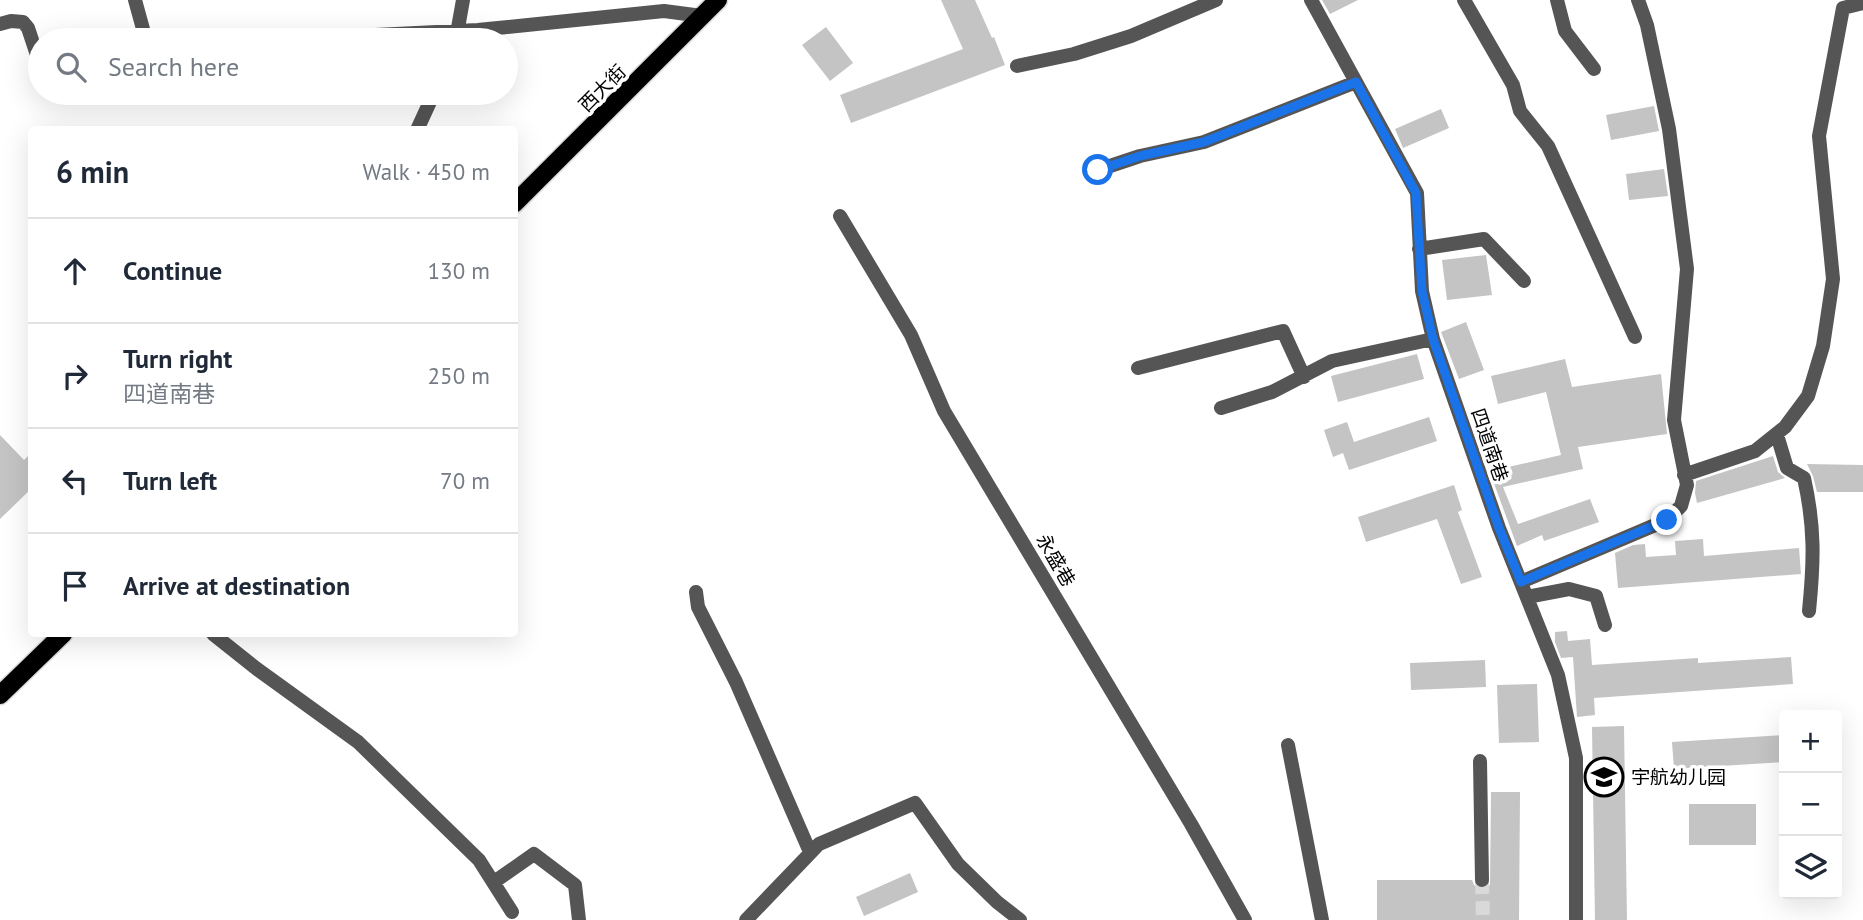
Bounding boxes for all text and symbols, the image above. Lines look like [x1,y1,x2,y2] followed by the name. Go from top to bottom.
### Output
[28,28,518,105] search box
[52,48,90,86] icon: search
[108,50,239,83] text: Search here
[573,59,631,117] street label: 西大街
[56,152,129,191] text: 6 min
[1082,154,1113,185] route start
[363,157,490,186] text: Walk · 450 m
[56,252,94,290] icon: ahead
[123,254,222,287] text: Continue
[428,256,490,285] text: 130 m
[123,342,232,375] text: Turn right
[56,357,94,395] icon: right
[428,361,490,390] text: 250 m
[123,379,215,408] text: 四道南巷
[1466,405,1514,485] street label: 四道南巷
[56,462,94,500] icon: left
[123,464,217,497] text: Turn left
[440,466,490,495] text: 70 m
[1651,504,1682,535] route end
[1031,529,1081,591] street label: 永盛巷
[56,567,94,605] icon: arrive
[123,569,350,602] text: Arrive at destination
[1779,710,1842,899] map controls
[1779,710,1842,773] button: +
[1583,756,1625,798] school or university icon: 宇航幼儿园
[1631,765,1726,789] place label: 宇航幼儿园
[1779,773,1842,836] button: −
[1779,836,1842,899] button: layers

